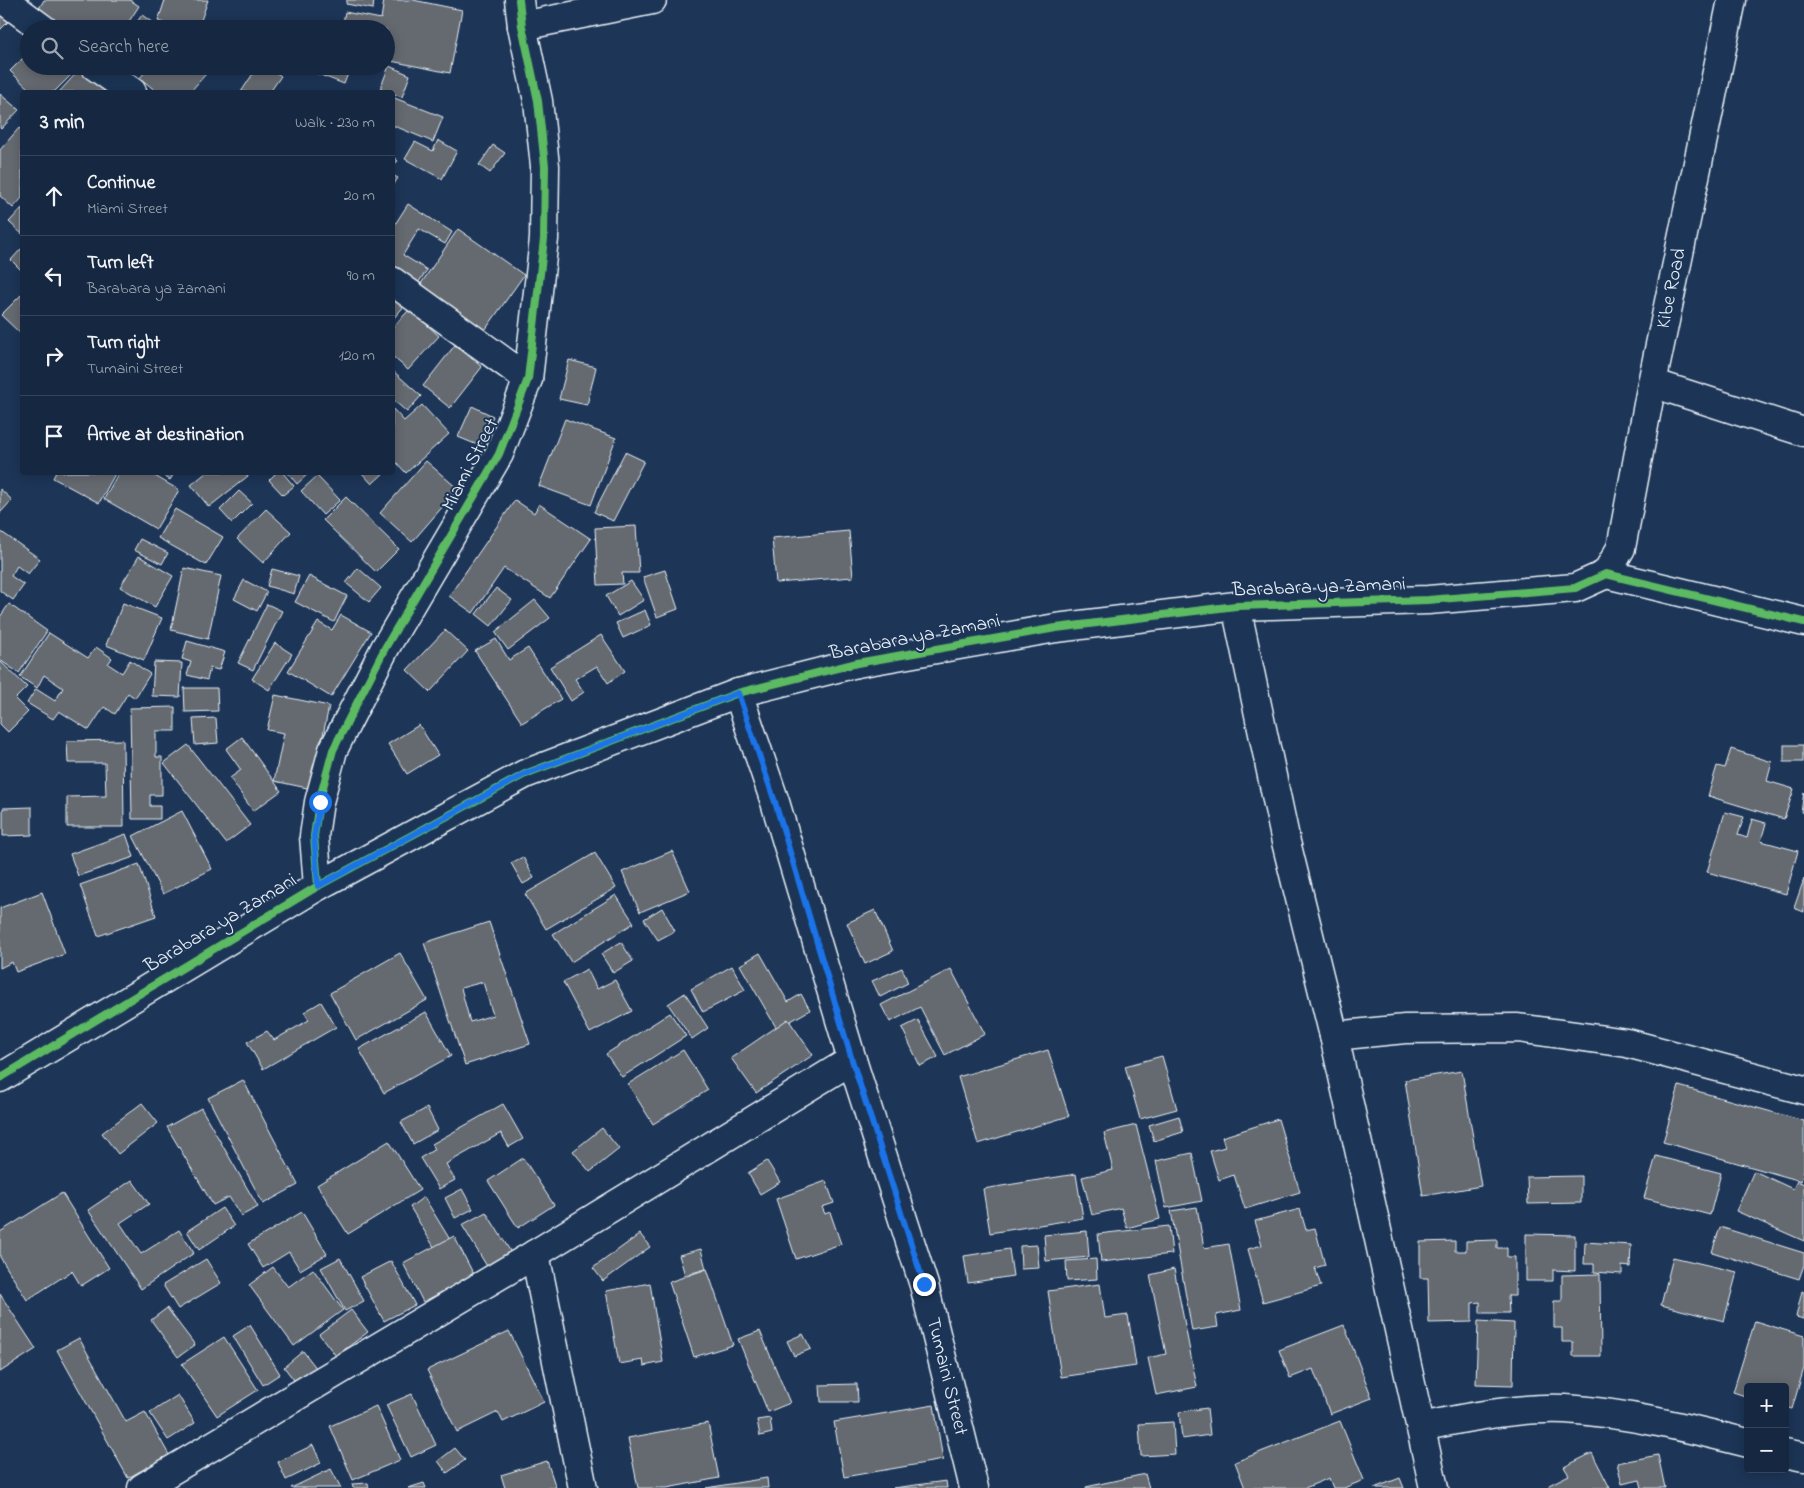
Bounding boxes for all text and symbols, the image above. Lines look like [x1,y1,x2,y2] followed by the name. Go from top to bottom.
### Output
[20,20,395,75] search box
[38,34,66,62] icon: search
[78,34,169,61] text: Search here
[40,108,84,138] text: 3 min
[295,111,375,135] text: Walk · 230 m
[87,170,155,197] text: Continue
[40,182,68,210] icon: ahead
[344,184,375,208] text: 20 m
[87,197,168,221] text: Miami Street
[1649,246,1694,331] street label: Kibe Road
[87,250,154,277] text: Turn left
[40,262,68,290] icon: left
[347,264,375,288] text: 90 m
[87,277,226,301] text: Barabara ya Zamani
[87,330,160,357] text: Turn right
[40,342,68,370] icon: right
[339,344,375,368] text: 120 m
[87,357,183,381] text: Tumaini Street
[435,413,507,517] street label: Miami Street
[40,422,68,450] icon: arrive
[87,422,244,449] text: Arrive at destination
[1231,570,1406,606] street label: Barabara ya Zamani
[826,607,1003,669] street label: Barabara ya Zamani
[309,791,332,814] route start
[138,867,303,982] street label: Barabara ya Zamani
[913,1273,936,1296] route end
[918,1315,975,1439] street label: Tumaini Street
[1744,1383,1789,1473] map controls
[1744,1383,1789,1428] button: +
[1744,1428,1789,1473] button: −

